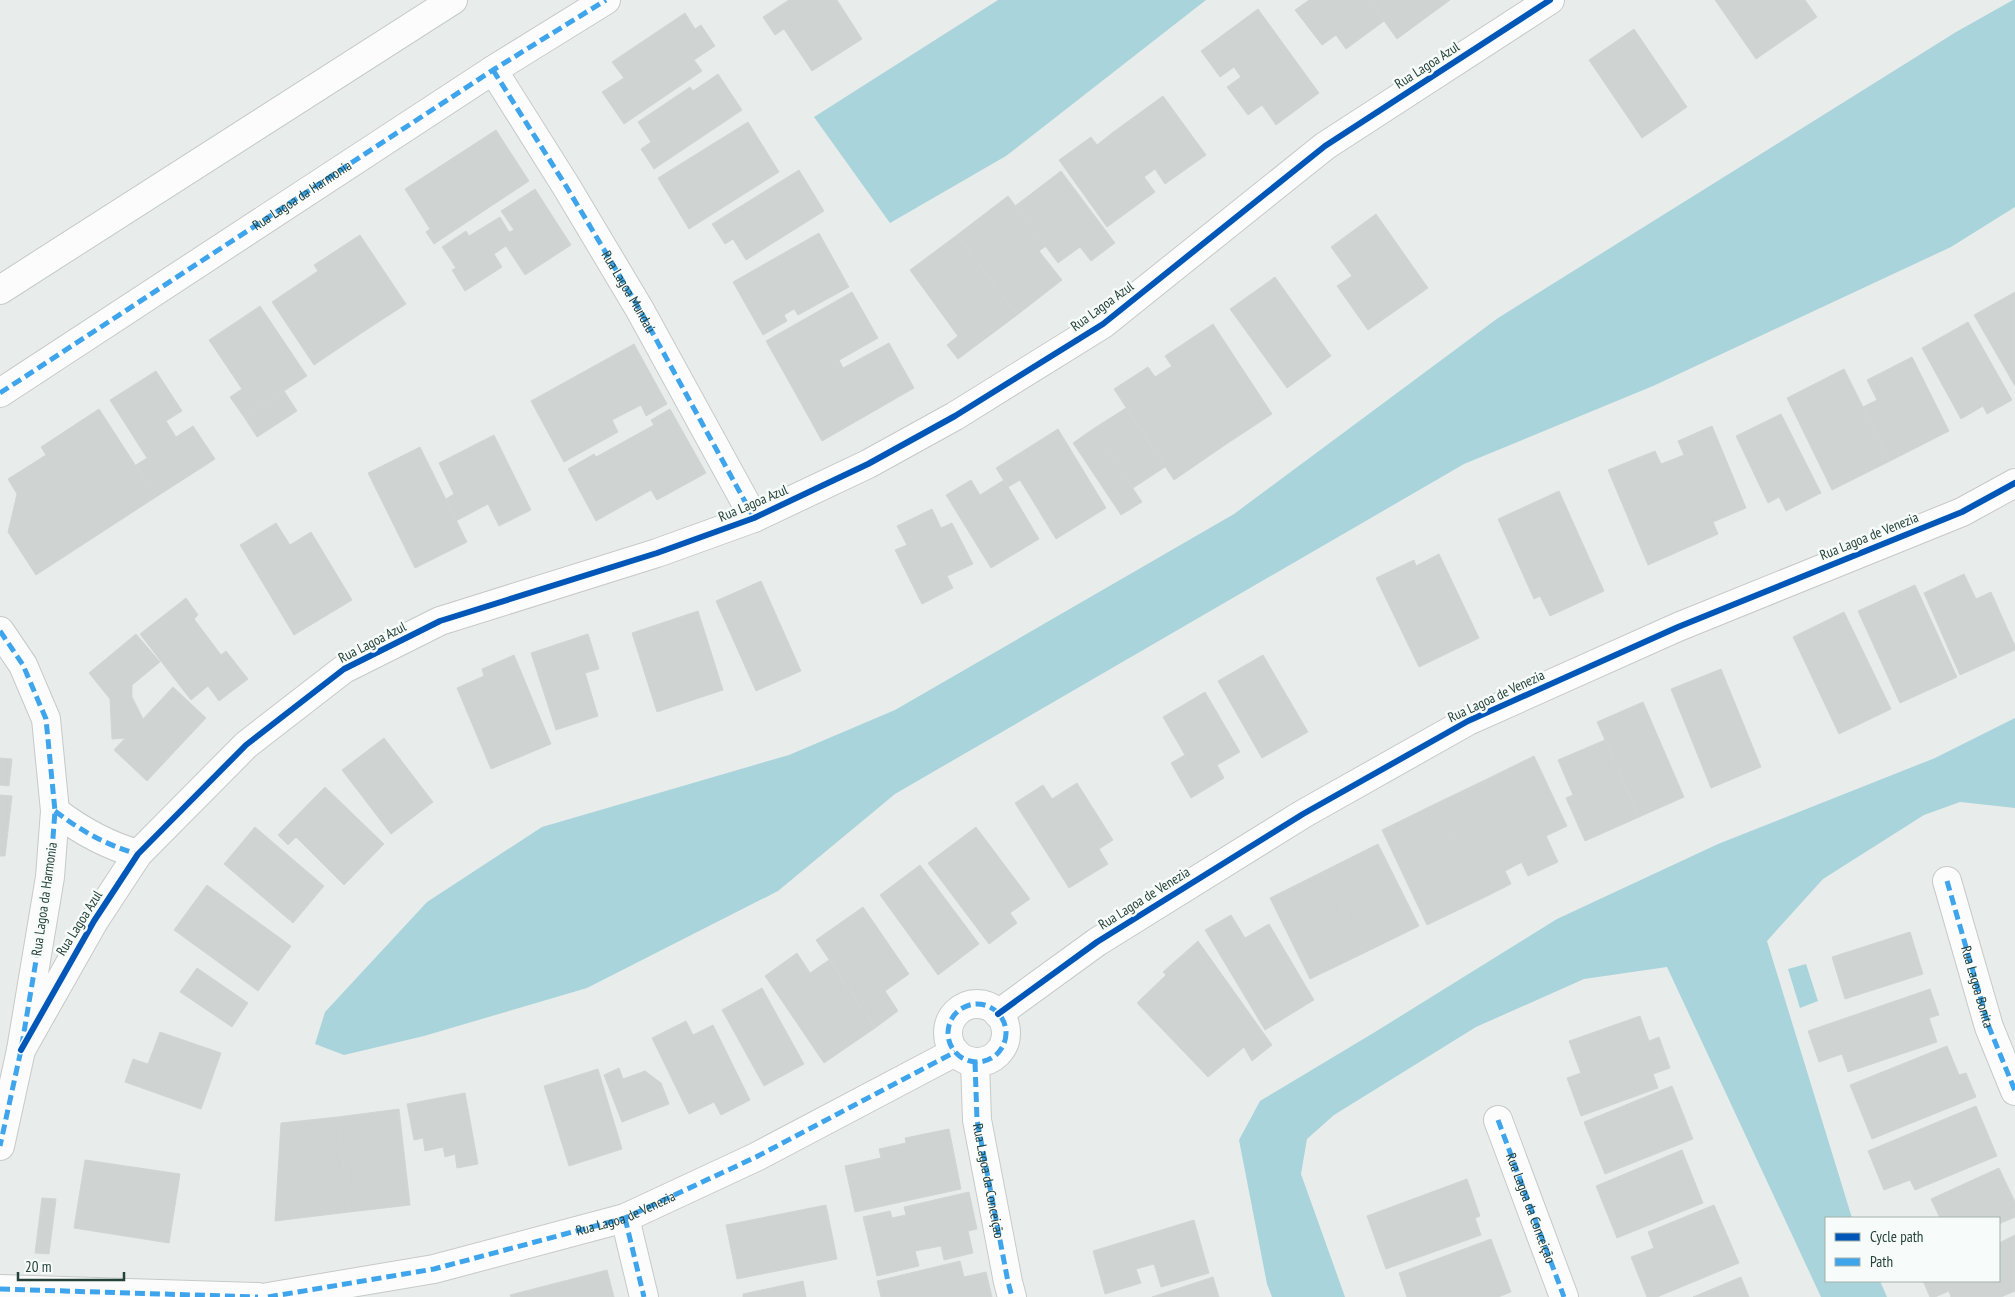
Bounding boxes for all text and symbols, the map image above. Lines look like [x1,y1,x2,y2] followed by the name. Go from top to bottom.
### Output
[1391,37,1463,93] street label: Rua Lagoa Azul
[249,156,355,234] street label: Rua Lagoa da Harmonia
[598,247,660,336] street label: Rua Lagoa Mundaú
[1067,277,1138,335] street label: Rua Lagoa Azul
[716,480,791,526] street label: Rua Lagoa Azul
[1817,508,1921,564] street label: Rua Lagoa de Venezia
[335,617,410,667] street label: Rua Lagoa Azul
[1445,666,1547,726] street label: Rua Lagoa de Venezia
[27,841,61,957] street label: Rua Lagoa da Harmonia
[1095,863,1193,933] street label: Rua Lagoa de Venezia
[52,886,107,959] street label: Rua Lagoa Azul
[1957,944,1998,1030] street label: Rua Lagoa Bonita
[969,1122,1008,1240] street label: Rua Lagoa da Conceição
[1502,1150,1560,1266] street label: Rua Lagoa da Conceição
[574,1187,678,1240] street label: Rua Lagoa de Venezia
[1825,1217,2000,1282] legend
[1870,1227,1923,1246] text: Cycle path
[18,1250,124,1282] scale bar
[1870,1252,1893,1271] text: Path
[25,1257,51,1276] text: 20 m

